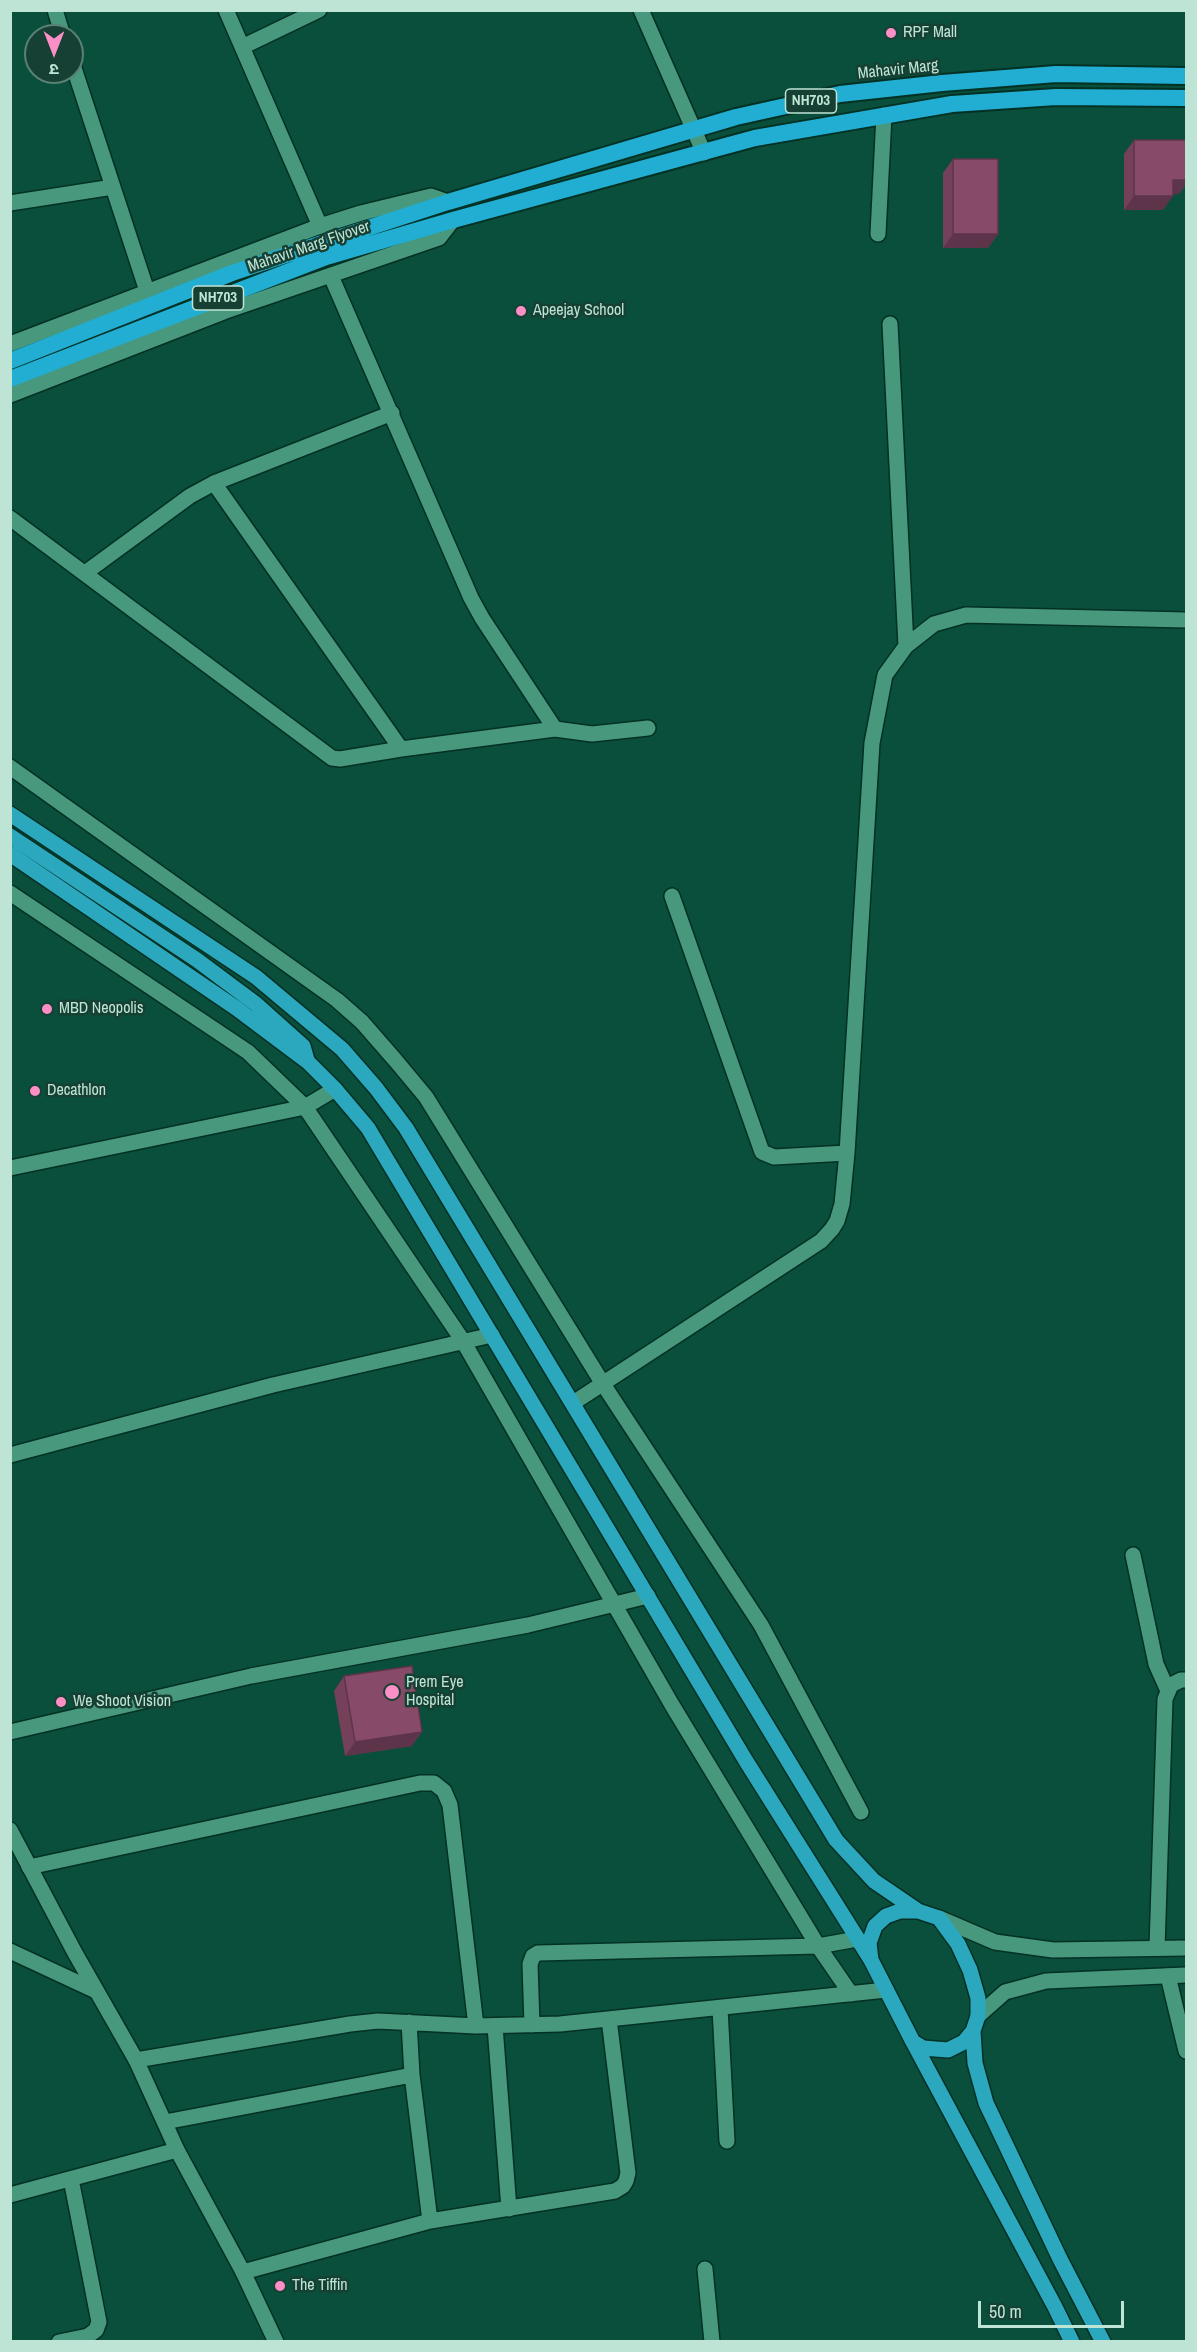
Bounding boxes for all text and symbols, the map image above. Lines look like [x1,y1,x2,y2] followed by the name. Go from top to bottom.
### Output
[903,23,957,43] place label: RPF Mall
[24,24,84,84] north arrow
[884,26,898,40] marker: RPF Mall
[857,56,939,84] street label: Mahavir Marg
[49,59,59,81] text: उ
[786,89,836,113] road number: NH703
[246,217,372,277] street label: Mahavir Marg Flyover
[192,286,244,310] road number: NH703
[533,301,624,321] place label: Apeejay School
[514,304,528,318] marker: Apeejay School
[59,999,144,1019] place label: MBD Neopolis
[40,1002,54,1016] marker: MBD Neopolis
[47,1081,106,1101] place label: Decathlon
[28,1084,42,1098] marker: Decathlon
[406,1673,464,1711] place label: Prem Eye Hospital
[383,1683,401,1701] marker: Prem Eye Hospital
[73,1692,171,1712] place label: We Shoot Vision
[54,1695,68,1709] marker: We Shoot Vision
[292,2276,348,2296] place label: The Tiffin
[273,2279,287,2293] marker: The Tiffin
[981,2289,1126,2327] scale bar
[989,2299,1022,2324] text: 50 m

